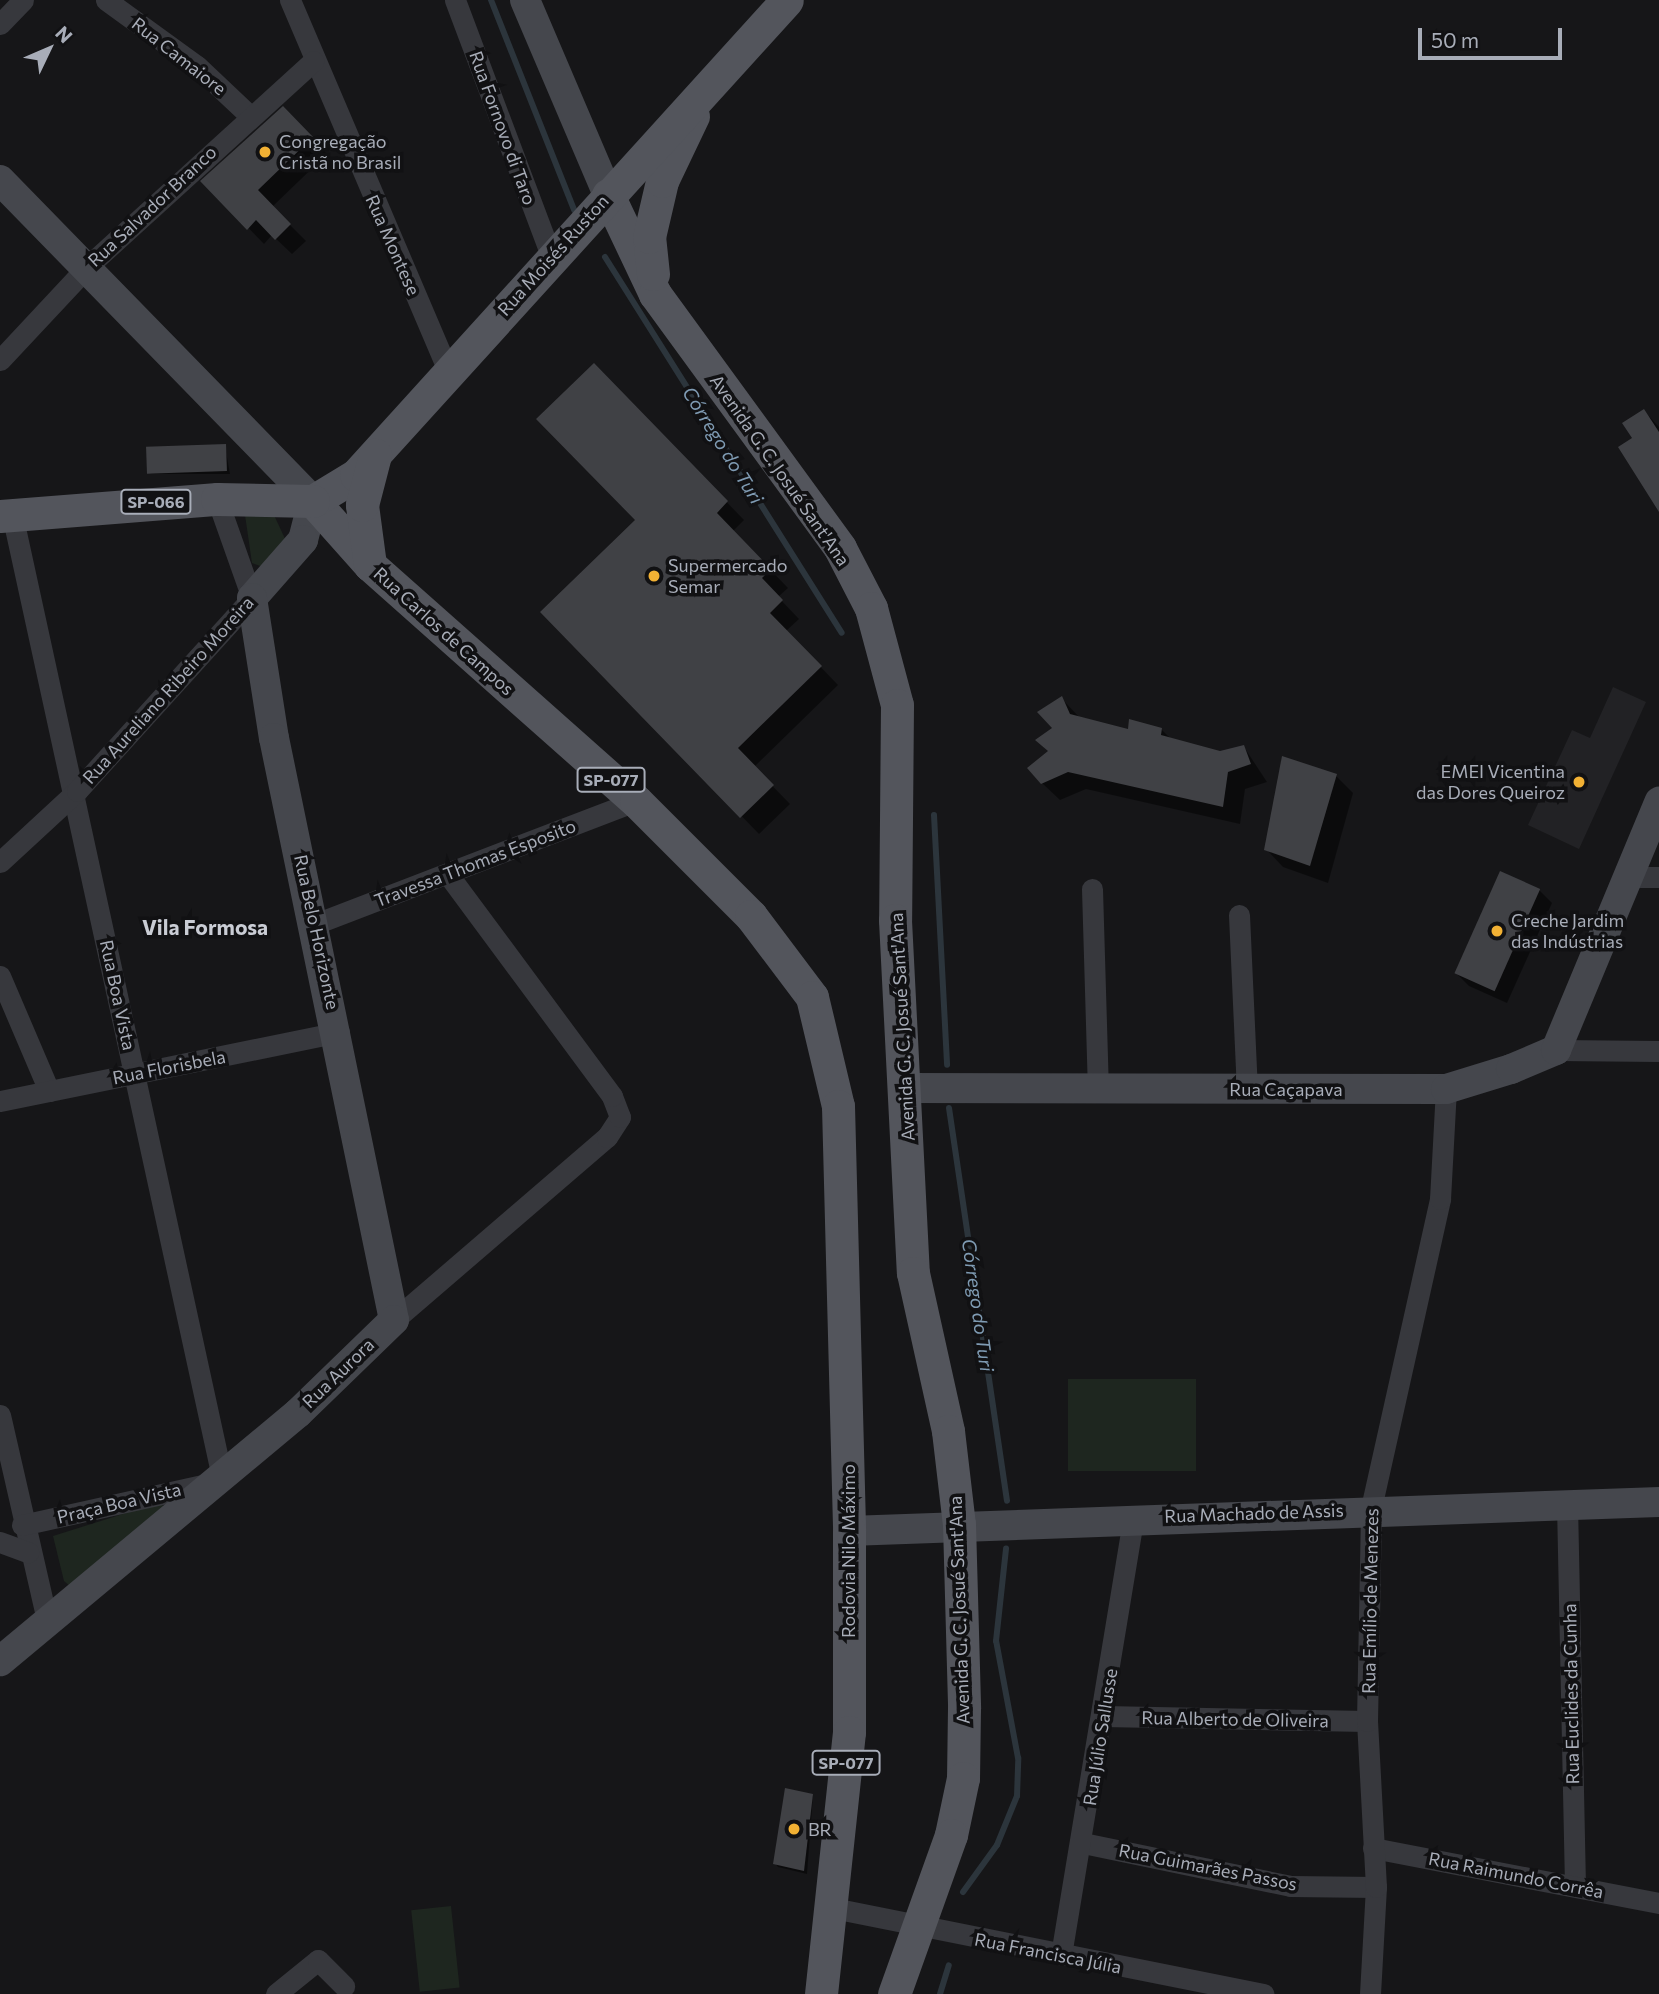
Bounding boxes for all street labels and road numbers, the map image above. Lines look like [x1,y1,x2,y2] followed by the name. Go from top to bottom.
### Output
[128,13,230,99] street label: Rua Camaiore
[465,48,541,208] street label: Rua Fornovo di Taro
[83,141,221,271] street label: Rua Salvador Branco
[493,190,613,320] street label: Rua Moisés Ruston
[361,191,425,299] street label: Rua Montese
[706,370,854,570] street label: Avenida G. C. Josué Sant'Ana
[119,489,193,514] road number: SP-066
[370,562,518,700] street label: Rua Carlos de Campos
[78,592,258,788] street label: Rua Aureliano Ribeiro Moreira
[576,768,646,792] road number: SP-077
[371,815,579,911] street label: Travessa Thomas Esposito
[290,853,344,1011] street label: Rua Belo Horizonte
[885,912,919,1142] street label: Avenida G. C. Josué Sant'Ana
[96,938,140,1052] street label: Rua Boa Vista
[111,1045,227,1089] street label: Rua Florisbela
[1229,1078,1343,1100] street label: Rua Caçapava
[298,1334,378,1412] street label: Rua Aurora
[837,1464,859,1638] street label: Rodovia Nilo Máximo
[55,1478,183,1528] street label: Praça Boa Vista
[944,1495,974,1725] street label: Avenida G. C. Josué Sant'Ana
[1164,1499,1344,1527] street label: Rua Machado de Assis
[1358,1508,1382,1694] street label: Rua Emílio de Menezes
[1559,1603,1583,1785] street label: Rua Euclides da Cunha
[1078,1667,1122,1807] street label: Rua Júlio Sallusse
[1141,1707,1329,1731] street label: Rua Alberto de Oliveira
[811,1750,881,1776] road number: SP-077
[1117,1839,1299,1895] street label: Rua Guimarães Passos
[1427,1847,1605,1903] street label: Rua Raimundo Corrêa
[973,1928,1123,1978] street label: Rua Francisca Júlia

